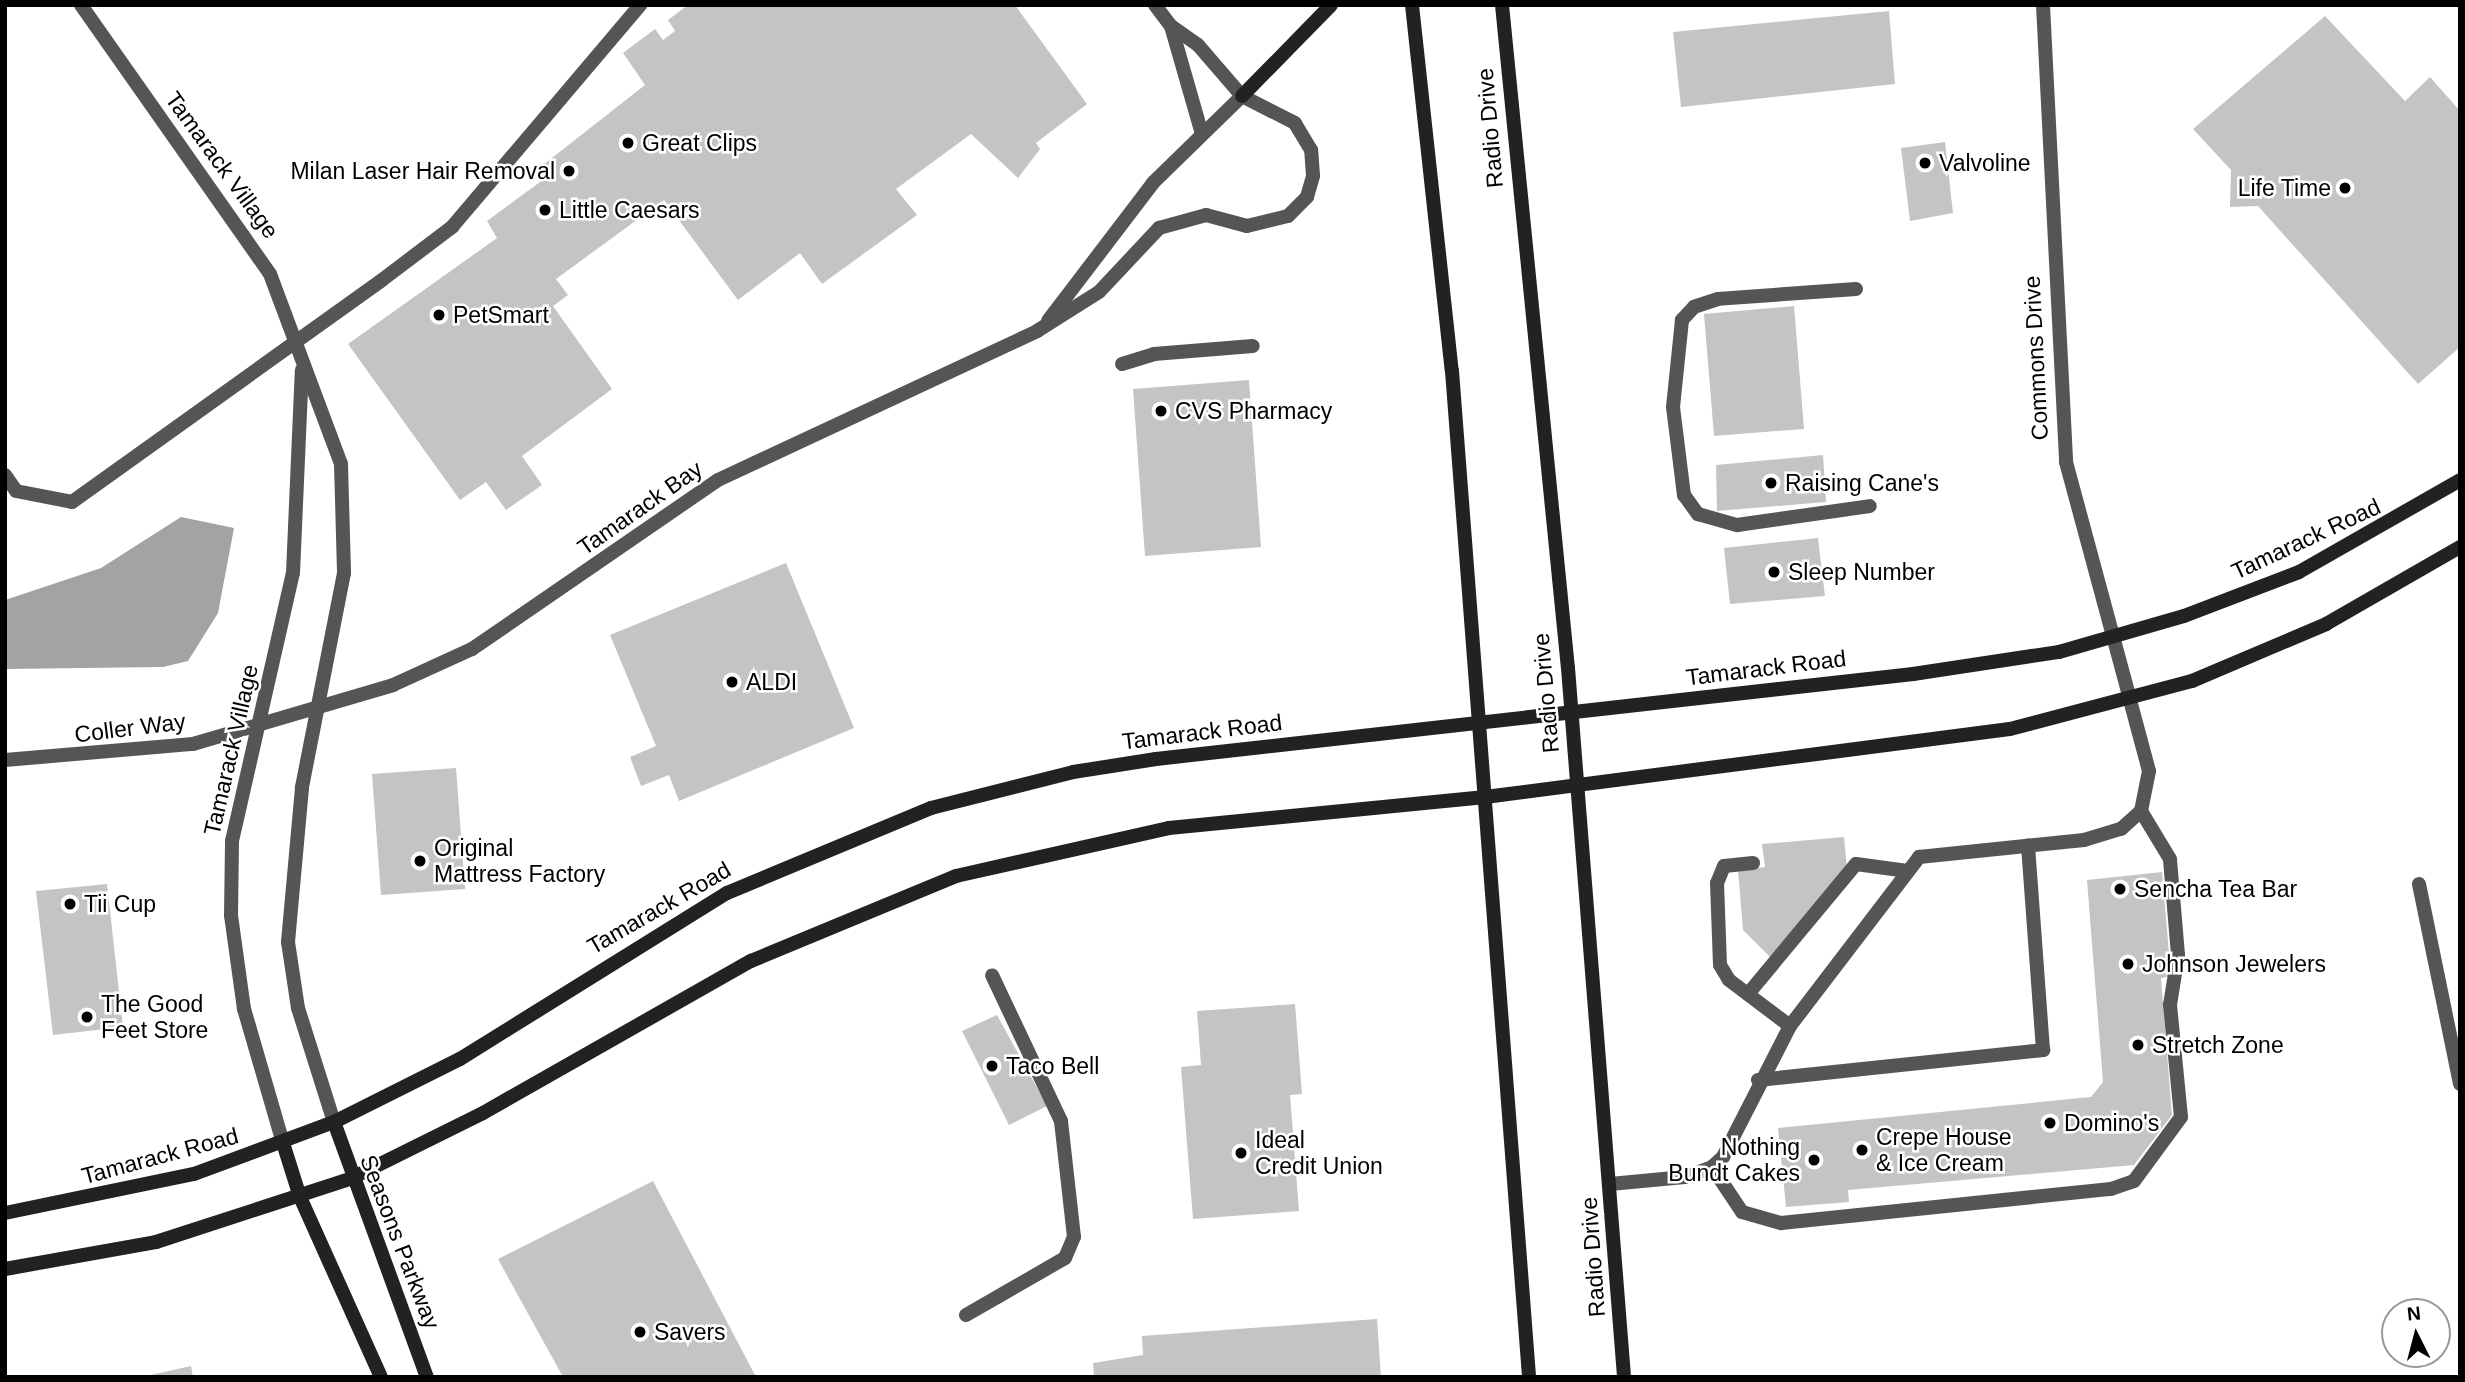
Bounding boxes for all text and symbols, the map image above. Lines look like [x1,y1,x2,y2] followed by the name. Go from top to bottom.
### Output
[1471,67,1509,189] street label: Radio Drive
[159,86,285,244] street label: Tamarack Village
[642,129,757,157] place label: Great Clips
[620,135,636,151] marker: Great Clips
[1939,149,2031,177] place label: Valvoline
[1917,155,1933,171] marker: Valvoline
[290,157,555,185] place label: Milan Laser Hair Removal
[561,163,577,179] marker: Milan Laser Hair Removal
[2237,174,2331,202] place label: Life Time
[2337,180,2353,196] marker: Life Time
[559,196,700,224] place label: Little Caesars
[537,202,553,218] marker: Little Caesars
[2018,275,2054,441] street label: Commons Drive
[453,301,549,329] place label: PetSmart
[431,307,447,323] marker: PetSmart
[1175,397,1332,425] place label: CVS Pharmacy
[1153,403,1169,419] marker: CVS Pharmacy
[572,455,708,561] street label: Tamarack Bay
[1785,469,1939,497] place label: Raising Cane's
[1763,475,1779,491] marker: Raising Cane's
[2227,492,2385,586] street label: Tamarack Road
[1788,558,1935,586] place label: Sleep Number
[1766,564,1782,580] marker: Sleep Number
[1527,632,1565,754] street label: Radio Drive
[1684,644,1848,692] street label: Tamarack Road
[198,662,264,838] street label: Tamarack Village
[746,668,797,696] place label: ALDI
[724,674,740,690] marker: ALDI
[73,708,187,748] street label: Coller Way
[1120,708,1284,756] street label: Tamarack Road
[434,834,605,888] place label: Original Mattress Factory
[412,853,428,869] marker: Original Mattress Factory
[582,856,736,960] street label: Tamarack Road
[2134,875,2298,903] place label: Sencha Tea Bar
[2112,881,2128,897] marker: Sencha Tea Bar
[84,890,156,918] place label: Tii Cup
[62,896,78,912] marker: Tii Cup
[2142,950,2326,978] place label: Johnson Jewelers
[2120,956,2136,972] marker: Johnson Jewelers
[101,990,208,1044] place label: The Good Feet Store
[79,1009,95,1025] marker: The Good Feet Store
[2152,1031,2284,1059] place label: Stretch Zone
[2130,1037,2146,1053] marker: Stretch Zone
[1006,1052,1099,1080] place label: Taco Bell
[984,1058,1000,1074] marker: Taco Bell
[2064,1109,2159,1137] place label: Domino's
[2042,1115,2058,1131] marker: Domino's
[79,1122,241,1190] street label: Tamarack Road
[1876,1123,2012,1177] place label: Crepe House & Ice Cream
[1255,1126,1383,1180] place label: Ideal Credit Union
[1668,1133,1800,1187] place label: Nothing Bundt Cakes
[1854,1142,1870,1158] marker: Crepe House & Ice Cream
[1233,1145,1249,1161] marker: Ideal Credit Union
[354,1151,446,1333] street label: Seasons Parkway
[1806,1152,1822,1168] marker: Nothing Bundt Cakes
[1575,1196,1611,1318] street label: Radio Drive
[2381,1298,2451,1368] north arrow
[2406,1302,2422,1325] text: N
[654,1318,726,1346] place label: Savers
[632,1324,648,1340] marker: Savers

